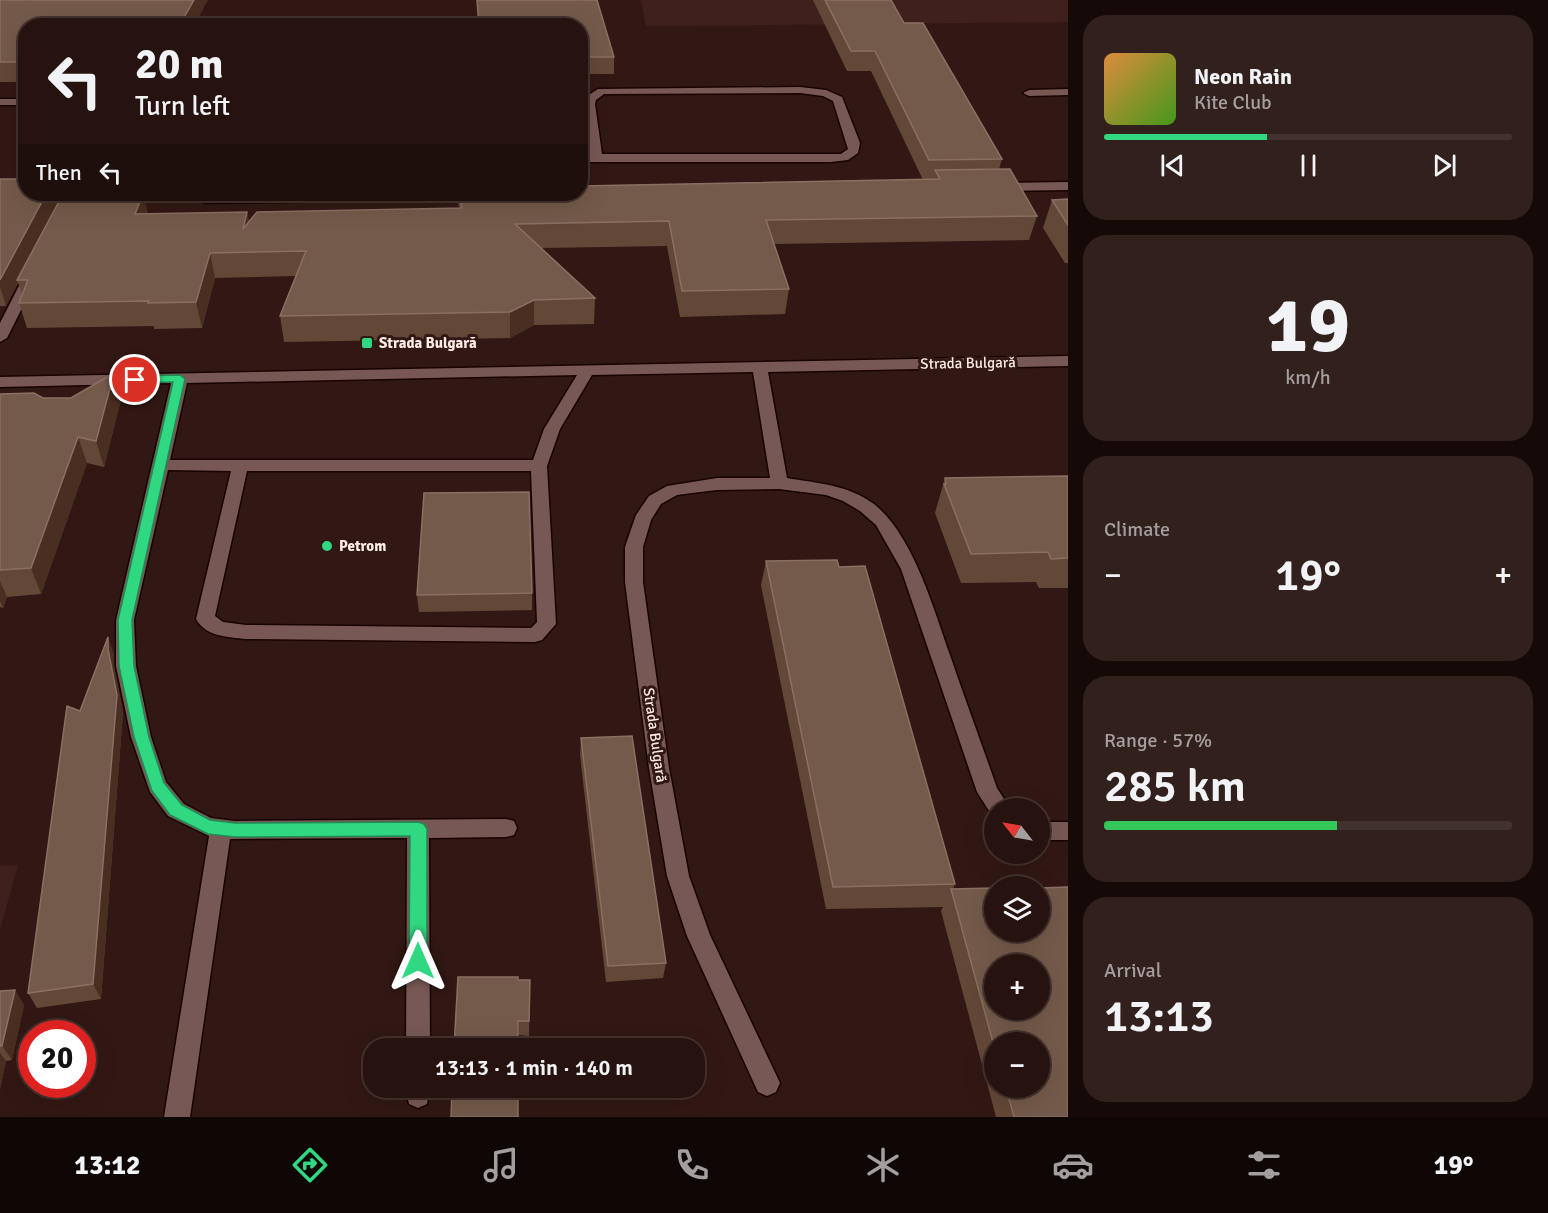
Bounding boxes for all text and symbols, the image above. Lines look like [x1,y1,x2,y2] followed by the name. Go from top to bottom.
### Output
[135,39,224,90] text: 20 m
[36,42,114,120] icon: left
[1194,63,1292,90] text: Neon Rain
[135,90,230,123] text: Turn left
[1194,90,1272,115] text: Kite Club
[1156,149,1189,182] icon: previous
[1292,149,1325,182] icon: pause
[1428,149,1461,182] icon: next
[94,156,127,189] icon: left
[36,159,82,186] text: Then
[1266,278,1350,374] text: 19
[379,334,477,352] place label: Strada Bulgară
[360,336,374,350] marker: Strada Bulgară
[920,353,1016,373] street label: Strada Bulgară
[109,354,160,405] pin
[118,363,151,396] icon: arrive
[1285,365,1331,390] text: km/h
[1104,517,1170,542] text: Climate
[339,537,386,555] place label: Petrom
[320,539,334,553] marker: Petrom
[1275,548,1341,603] text: 19°
[1104,555,1122,596] text: −
[1494,555,1512,596] text: +
[639,686,671,784] street label: Strada Bulgară
[1104,728,1212,753] text: Range · 57%
[1104,759,1246,814] text: 285 km
[984,798,1050,864] north arrow
[984,798,1050,1098] map controls
[984,876,1050,942] button: layers
[386,929,450,993] position arrow
[984,954,1050,1020] button: +
[1104,958,1162,983] text: Arrival
[1104,989,1214,1044] text: 13:13
[18,1020,96,1098] speed limit sign: 20
[984,1032,1050,1098] button: −
[435,1054,633,1081] text: 13:13 · 1 min · 140 m
[289,1144,331,1186] icon: directions
[480,1144,522,1186] icon: music
[671,1144,713,1186] icon: phone
[862,1144,904,1186] icon: climate
[1052,1144,1094,1186] icon: car
[1243,1144,1285,1186] icon: filters
[74,1149,141,1182] text: 13:12
[1434,1149,1474,1182] text: 19°

